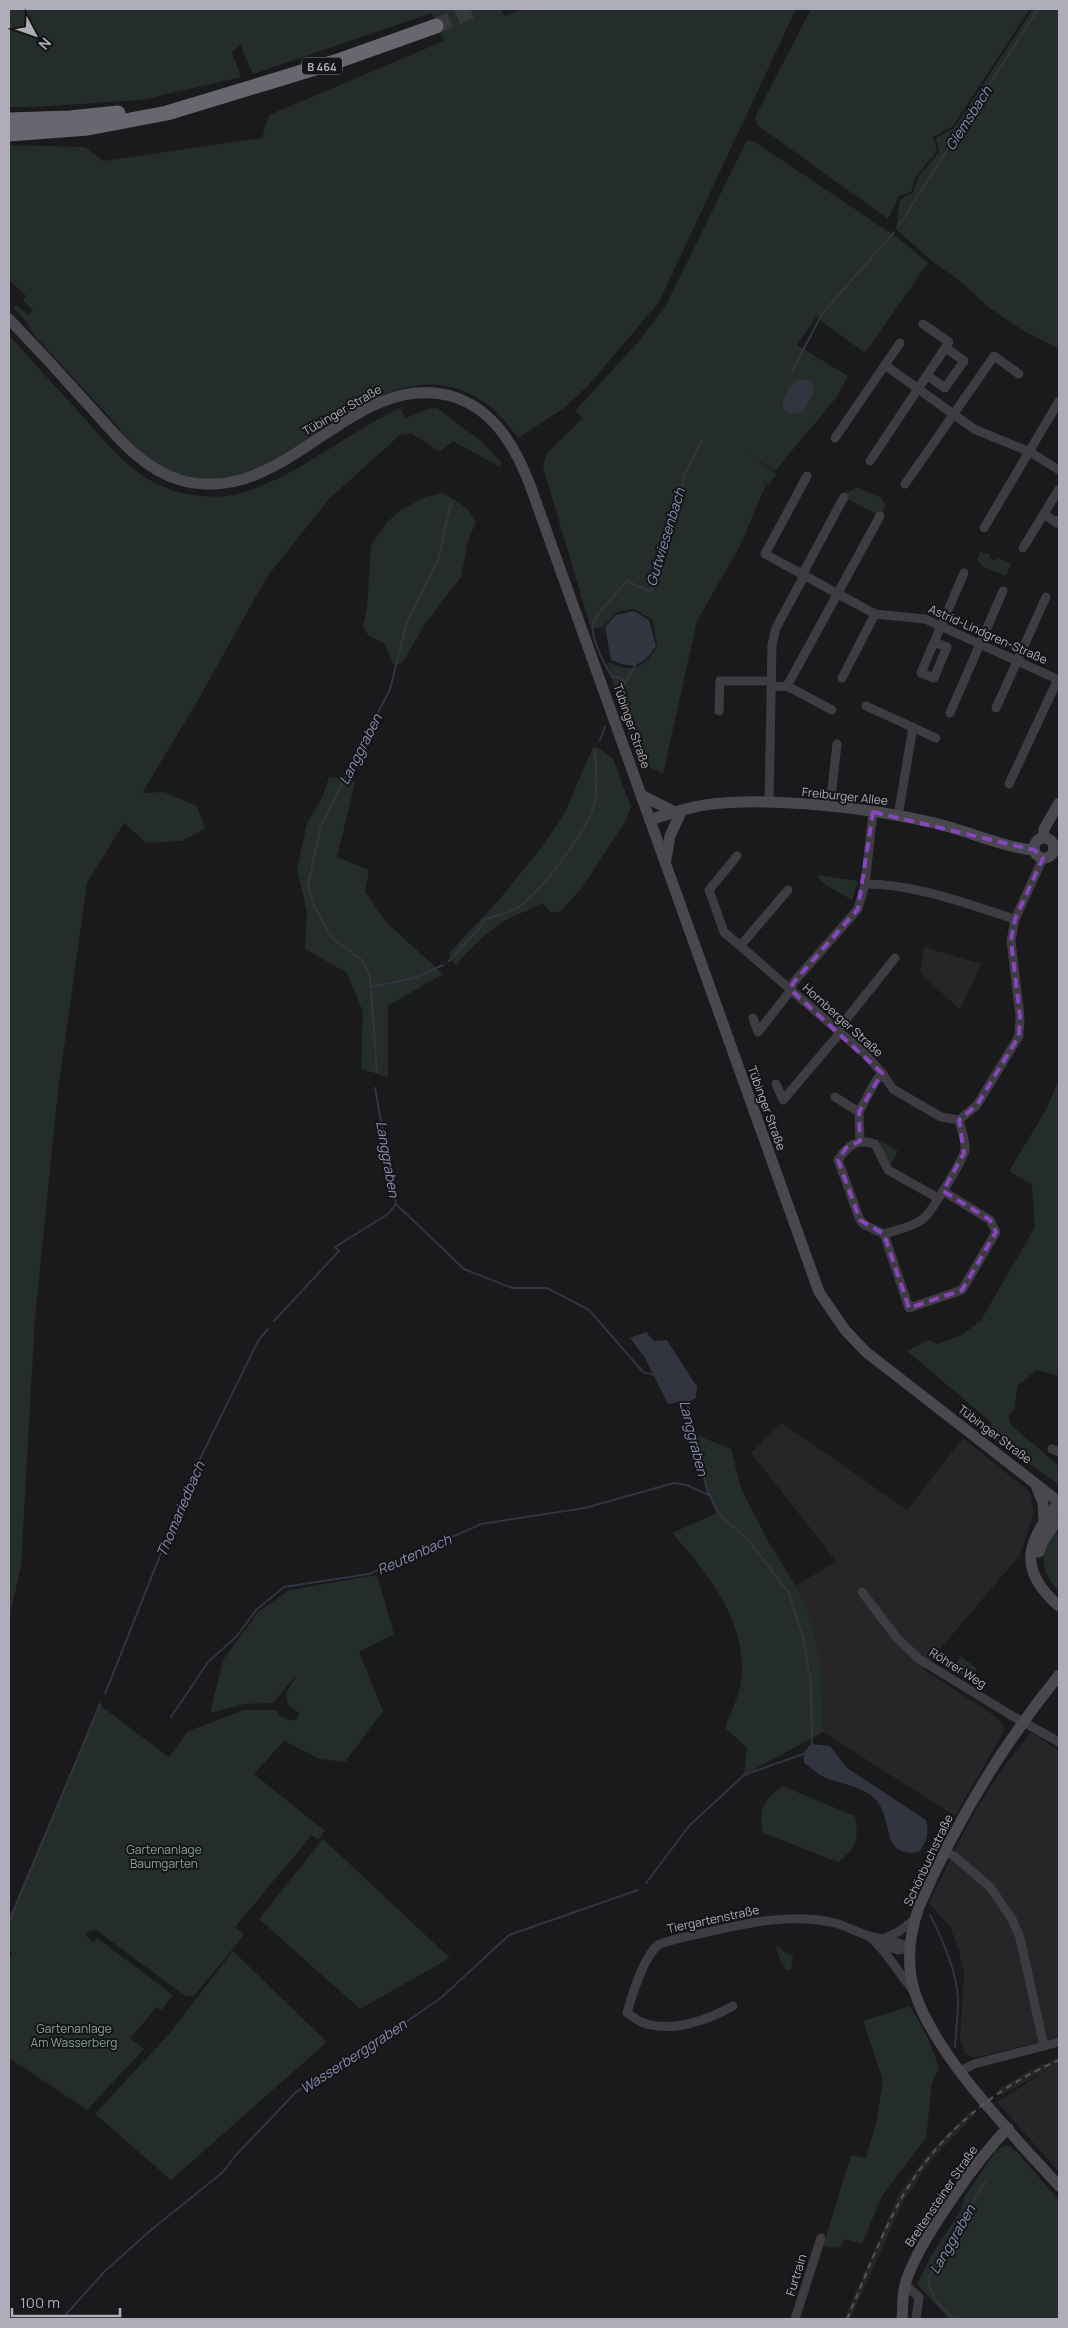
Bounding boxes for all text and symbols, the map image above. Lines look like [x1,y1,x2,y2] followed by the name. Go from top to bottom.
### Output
[10,10,60,60] north arrow
[35,34,56,54] text: N
[302,58,342,74] road number: B 464
[940,82,996,154] water label: Glemsbach
[299,380,385,440] street label: Tübinger Straße
[641,485,689,588] water label: Gutwiesenbach
[926,600,1050,668] street label: Astrid-Lindgren-Straße
[610,681,654,771] street label: Tübinger Straße
[334,710,386,788] water label: Langgraben
[801,783,889,809] street label: Freiburger Allee
[799,979,887,1061] street label: Hornberger Straße
[744,1063,790,1153] street label: Tübinger Straße
[372,1119,404,1199] water label: Langgraben
[675,1398,713,1478] water label: Langgraben
[954,1401,1036,1467] street label: Tübinger Straße
[151,1458,209,1559] water label: Thomariedbach
[374,1529,455,1579] water label: Reutenbach
[926,1644,990,1692] street label: Röhrer Weg
[899,1811,957,1909] street label: Schönbuchstraße
[126,1841,202,1872] park label: Gartenanlage Baumgarten
[665,1901,761,1937] street label: Tiergartenstraße
[296,2014,410,2097] water label: Wasserberggraben
[31,2020,117,2051] park label: Gartenanlage Am Wasserberg
[901,2142,981,2250] street label: Breitensteiner Straße
[925,2200,980,2277] water label: Langgraben
[782,2252,810,2298] street label: Furtrain
[12,2286,120,2318] scale bar
[20,2292,60,2313] text: 100 m

